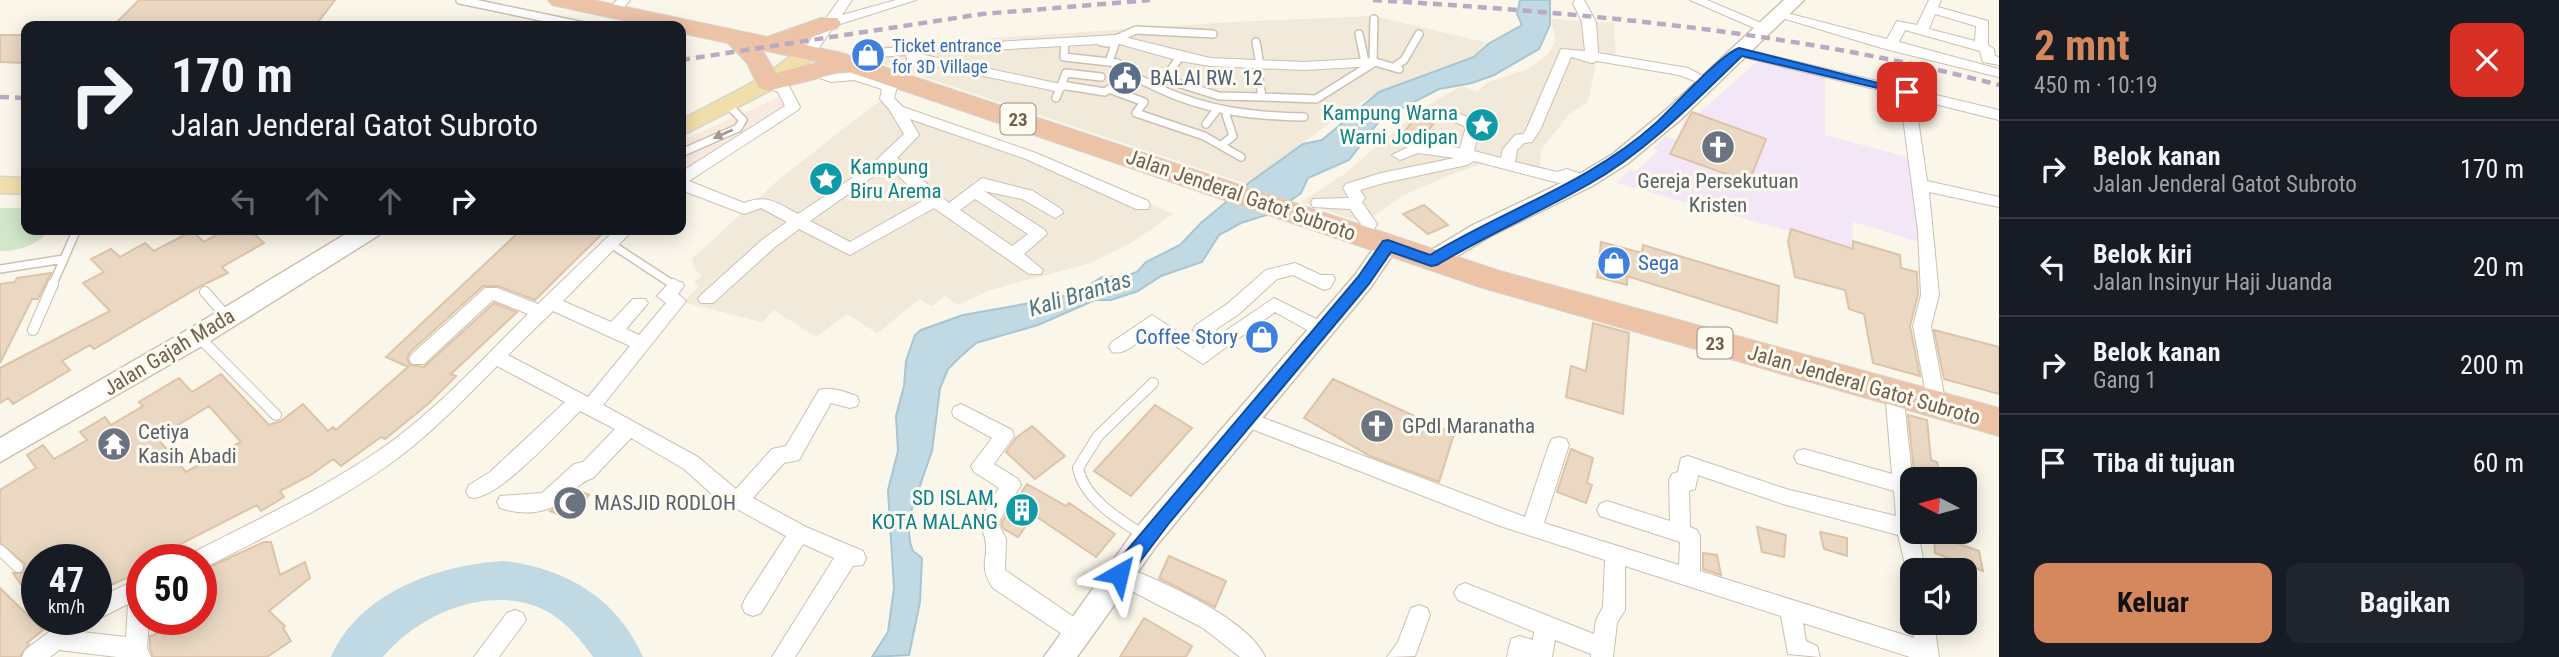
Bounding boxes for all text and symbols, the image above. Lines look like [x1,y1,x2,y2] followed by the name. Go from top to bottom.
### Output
[2034,21,2130,70] text: 2 mnt
[2450,23,2524,97] button: close
[892,35,1001,77] place label: Ticket entrance for 3D Village
[849,36,887,74] shop icon: Ticket entrance for 3D Village
[171,47,293,104] text: 170 m
[56,49,147,140] icon: right
[1106,59,1144,97] public building icon: BALAI RW. 12
[1877,62,1937,122] pin
[1150,66,1263,90] place label: BALAI RW. 12
[2034,72,2158,99] text: 450 m · 10:19
[1888,73,1926,111] icon: arrive
[1322,101,1458,149] place label: Kampung Warna Warni Jodipan
[1000,104,1036,134] road number: 23
[171,106,538,144] text: Jalan Jenderal Gatot Subroto
[1463,106,1501,144] place icon: Kampung Warna Warni Jodipan
[1699,128,1737,166] church icon: Gereja Persekutuan Kristen
[713,129,734,140] one-way arrow
[2093,141,2220,171] text: Belok kanan
[1123,144,1359,246] street label: Jalan Jenderal Gatot Subroto
[2034,150,2072,188] icon: right
[2460,154,2524,184] text: 170 m
[850,155,942,203] place label: Kampung Biru Arema
[807,160,845,198] place icon: Kampung Biru Arema
[1637,169,1799,217] place label: Gereja Persekutuan Kristen
[2093,171,2357,198] text: Jalan Jenderal Gatot Subroto
[225,182,263,220] icon: left
[298,182,336,220] icon: ahead
[371,182,409,220] icon: ahead
[444,182,482,220] icon: right
[2093,239,2192,269] text: Belok kiri
[1595,244,1633,282] shop icon: Sega
[2034,248,2072,286] icon: left
[1638,251,1679,275] place label: Sega
[2473,252,2524,282] text: 20 m
[1025,266,1135,322] water label: Kali Brantas
[2093,269,2332,296] text: Jalan Insinyur Haji Juanda
[99,303,239,401] street label: Jalan Gajah Mada
[1243,318,1281,356] shop icon: Coffee Story
[1135,325,1238,349] place label: Coffee Story
[1698,328,1732,358] road number: 23
[2093,337,2220,367] text: Belok kanan
[1745,340,1983,430] street label: Jalan Jenderal Gatot Subroto
[2034,346,2072,384] icon: right
[2460,350,2524,380] text: 200 m
[2093,367,2157,394] text: Gang 1
[1358,407,1396,445] church icon: GPdI Maranatha
[1402,414,1535,438] place label: GPdI Maranatha
[138,420,237,468] place label: Cetiya Kasih Abadi
[95,425,133,463] temple icon: Cetiya Kasih Abadi
[2034,444,2072,482] icon: arrive
[2093,448,2235,478] text: Tiba di tujuan
[2473,448,2524,478] text: 60 m
[1900,467,1978,544] north arrow
[1900,467,1977,635] map controls
[551,484,589,522] mosque icon: MASJID RODLOH
[872,486,998,534] place label: SD ISLAM, KOTA MALANG
[594,491,736,515] place label: MASJID RODLOH
[1003,491,1041,529] building icon: SD ISLAM, KOTA MALANG
[1082,537,1156,611] position arrow
[126,544,217,635] speed limit sign: 50
[1900,558,1977,635] button: sound
[49,560,84,601] text: 47
[2034,563,2272,643] button: Keluar
[2286,563,2524,643] button: Bagikan
[48,596,85,617] text: km/h

